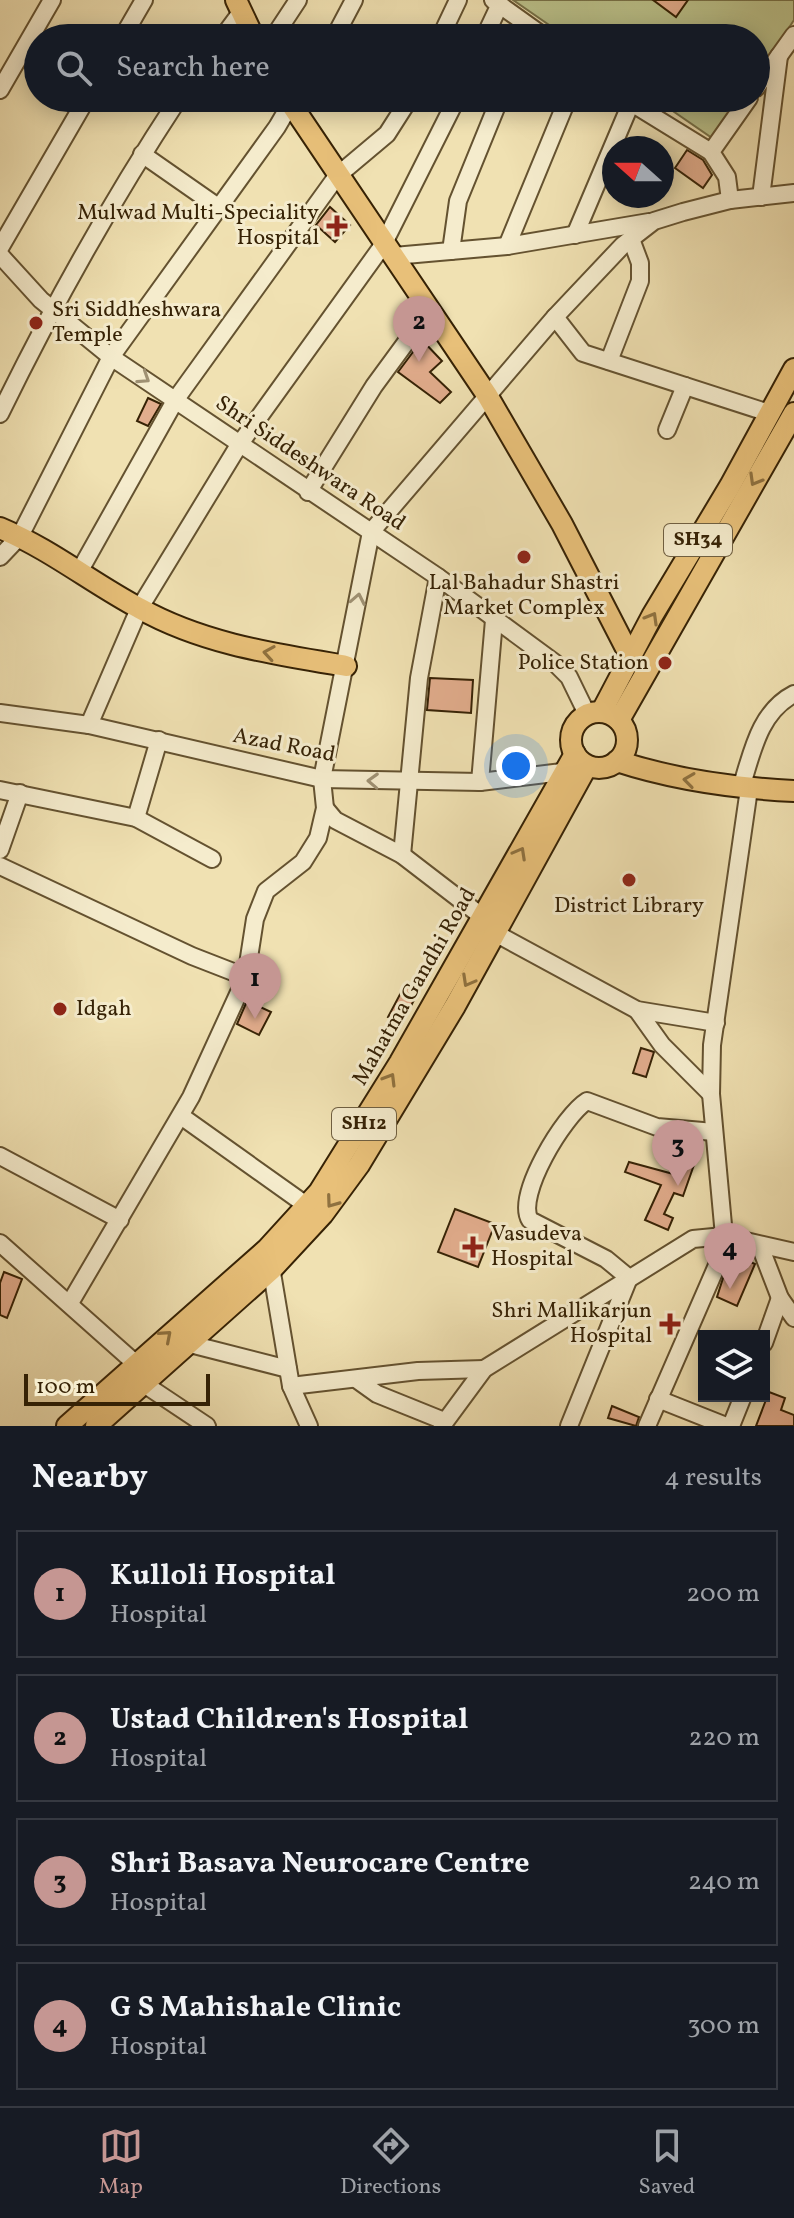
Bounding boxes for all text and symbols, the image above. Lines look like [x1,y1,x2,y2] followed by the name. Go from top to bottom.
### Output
[24,24,770,112] search box
[52,46,96,90] icon: search
[116,47,270,89] text: Search here
[602,136,674,208] north arrow
[77,198,319,254] place label: Mulwad Multi-Speciality Hospital
[326,215,348,237] marker: Mulwad Multi-Speciality Hospital
[52,295,221,351] place label: Sri Siddheshwara Temple
[393,296,445,362] pin: 2
[27,314,45,332] marker: Sri Siddheshwara Temple
[135,368,150,383] one-way arrow
[209,389,411,539] street label: Shri Siddeshwara Road
[749,472,765,486] one-way arrow
[664,524,732,556] road number: SH34
[515,548,533,566] marker: Lal Bahadur Shastri Market Complex
[429,568,619,624] place label: Lal Bahadur Shastri Market Complex
[349,593,366,606] one-way arrow
[642,612,658,627] one-way arrow
[262,646,276,663] one-way arrow
[518,648,649,679] place label: Police Station
[656,654,674,672] marker: Police Station
[230,721,338,771] street label: Azad Road
[496,746,536,786] your location
[366,772,379,789] one-way arrow
[682,772,696,789] one-way arrow
[510,847,526,862] one-way arrow
[620,871,638,889] marker: District Library
[346,882,484,1092] street label: Mahatma Gandhi Road
[554,891,704,922] place label: District Library
[229,953,281,1019] pin: 1
[463,973,478,987] one-way arrow
[76,994,132,1025] place label: Idgah
[51,1000,69,1018] marker: Idgah
[381,1073,396,1088] one-way arrow
[332,1108,396,1140] road number: SH12
[652,1120,704,1186] pin: 3
[327,1194,342,1208] one-way arrow
[491,1219,582,1275] place label: Vasudeva Hospital
[704,1223,756,1289] pin: 4
[462,1236,484,1258] marker: Vasudeva Hospital
[491,1296,652,1352] place label: Shri Mallikarjun Hospital
[659,1313,681,1335] marker: Shri Mallikarjun Hospital
[698,1330,770,1402] map controls
[698,1330,770,1402] button: layers
[157,1331,172,1346] one-way arrow
[24,1370,210,1406] scale bar
[36,1372,95,1403] text: 100 m
[32,1455,148,1502] text: Nearby
[664,1460,762,1496] text: 4 results
[110,1555,336,1597] text: Kulloli Hospital
[55,1576,65,1612] text: 1
[686,1576,760,1612] text: 200 m
[110,1597,207,1633] text: Hospital
[110,1699,468,1741] text: Ustad Children's Hospital
[53,1720,67,1756] text: 2
[688,1720,760,1756] text: 220 m
[110,1741,207,1777] text: Hospital
[110,1843,530,1885] text: Shri Basava Neurocare Centre
[53,1864,67,1900] text: 3
[688,1864,760,1900] text: 240 m
[110,1885,207,1921] text: Hospital
[110,1987,401,2029] text: G S Mahishale Clinic
[52,2008,68,2044] text: 4
[687,2008,760,2044] text: 300 m
[110,2029,207,2065] text: Hospital
[99,2124,143,2203] tab: Map
[340,2124,441,2203] tab: Directions
[639,2124,695,2203] tab: Saved

